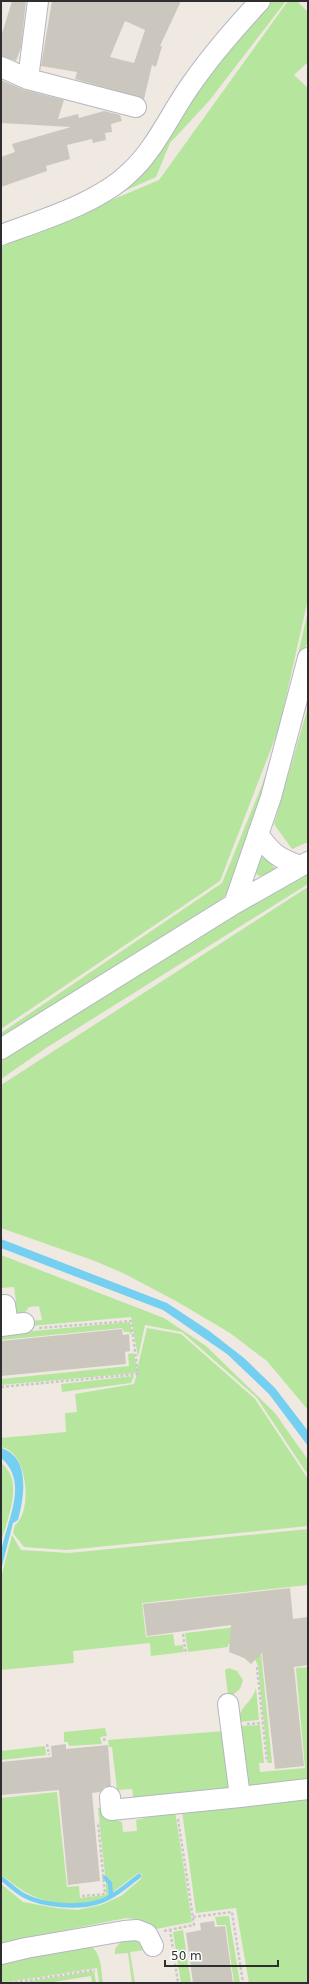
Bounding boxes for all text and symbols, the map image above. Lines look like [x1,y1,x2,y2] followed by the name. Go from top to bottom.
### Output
[165,1942,278,1968] scale bar
[171,1949,202,1963] text: 50 m

